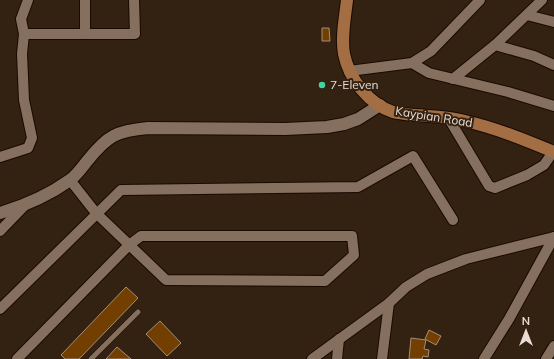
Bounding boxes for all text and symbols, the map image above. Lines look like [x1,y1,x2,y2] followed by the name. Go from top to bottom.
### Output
[330,77,379,92] place label: 7-Eleven
[317,80,327,90] marker: 7-Eleven
[394,103,474,130] street label: Kaypian Road
[506,311,546,351] north arrow
[522,314,530,328] text: N

